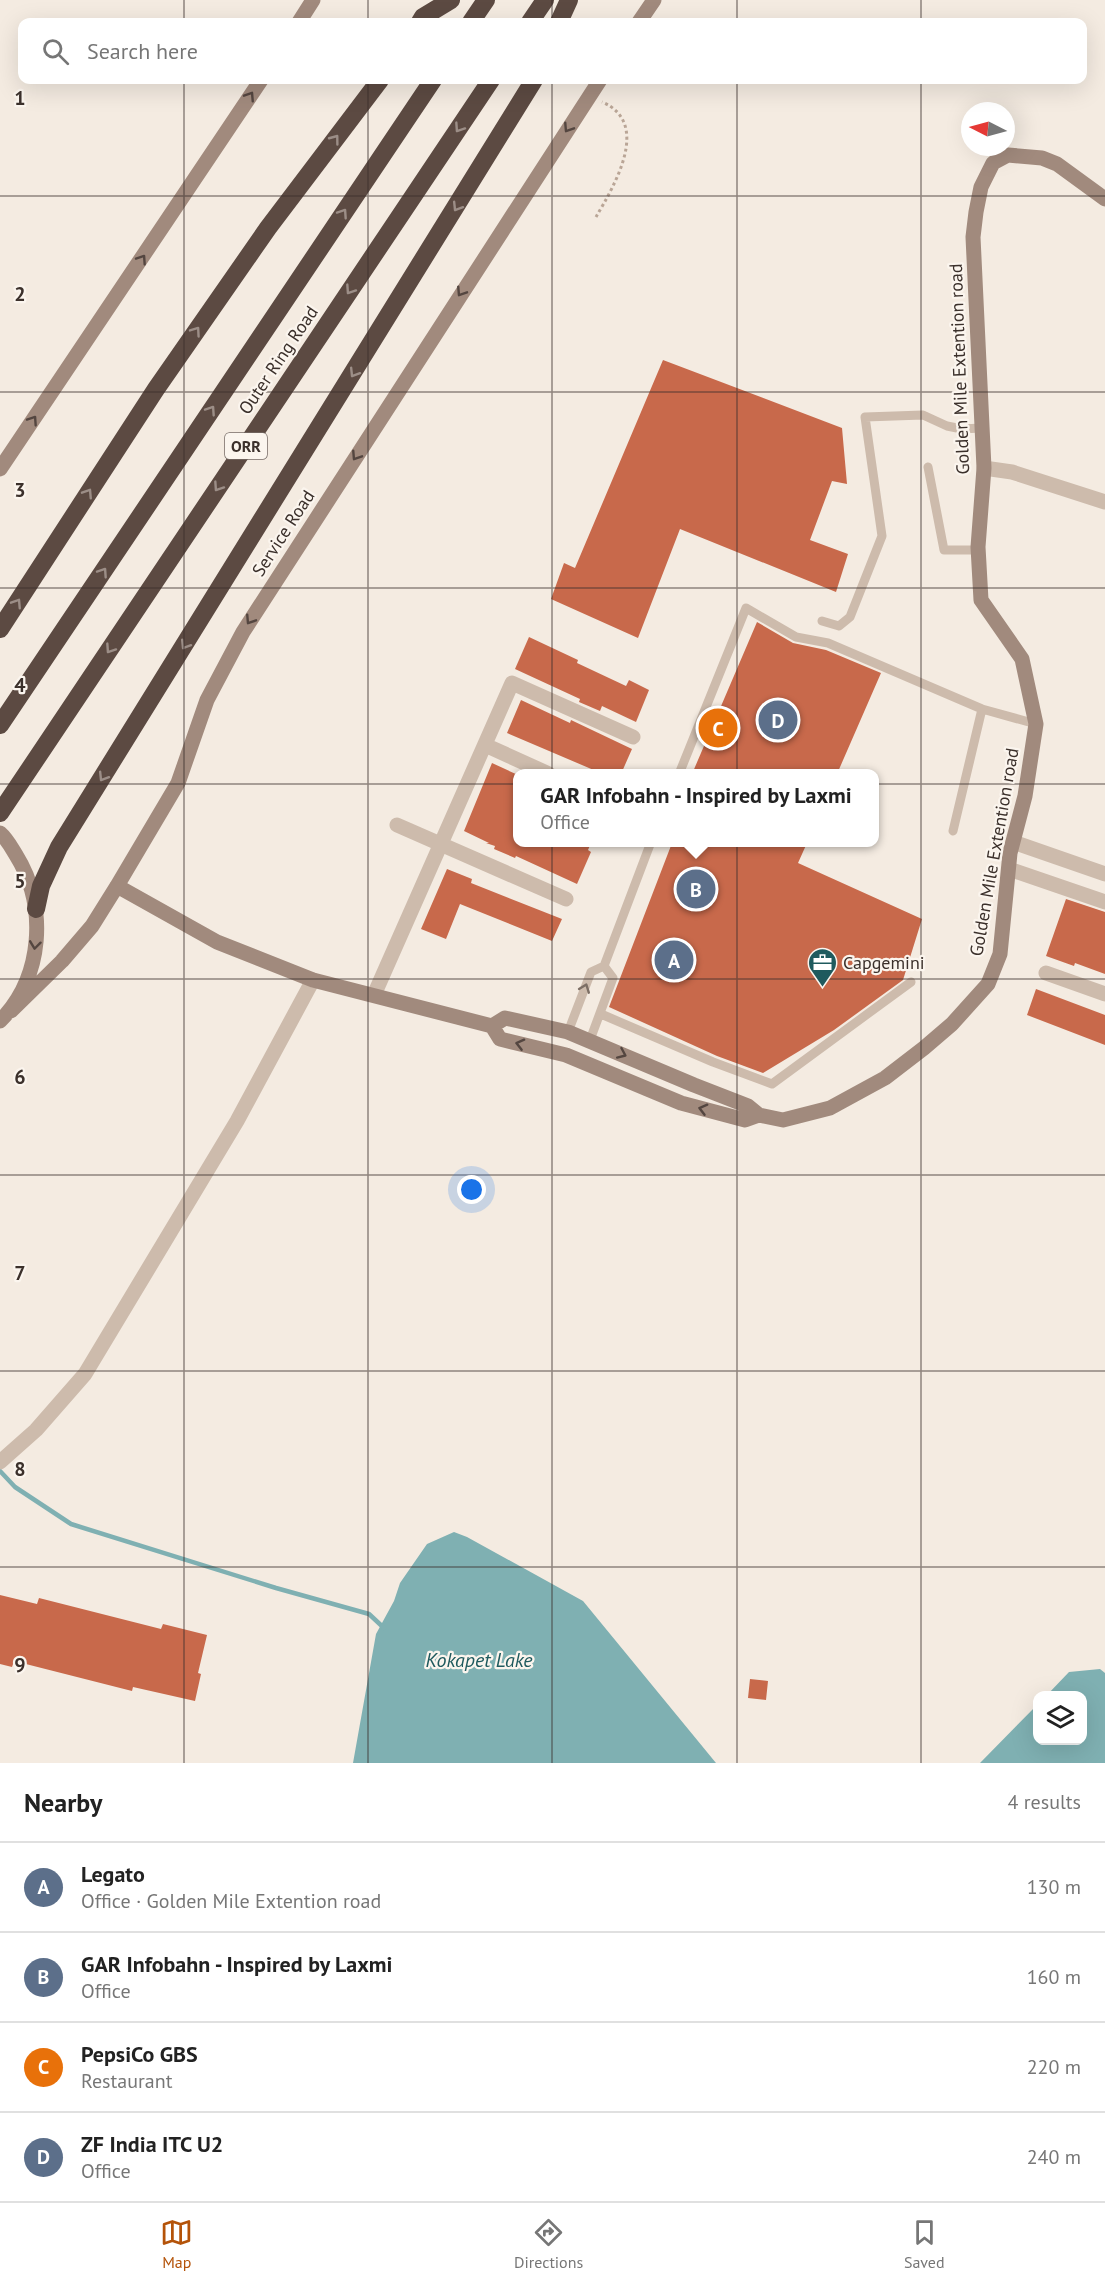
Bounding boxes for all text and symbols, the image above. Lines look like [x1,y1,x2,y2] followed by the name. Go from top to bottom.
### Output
[18,18,1087,84] search box
[39,35,72,68] icon: search
[87,37,198,65] text: Search here
[14,85,26,111] text: 1
[243,92,254,103] one-way arrow
[961,102,1015,156] north arrow
[455,121,466,132] one-way arrow
[564,122,575,133] one-way arrow
[327,135,338,146] one-way arrow
[452,201,464,211] one-way arrow
[336,209,347,220] one-way arrow
[135,254,146,265] one-way arrow
[944,263,974,475] street label: Golden Mile Extention road
[14,281,26,307] text: 2
[346,283,357,294] one-way arrow
[457,286,469,296] one-way arrow
[233,301,323,419] street label: Outer Ring Road
[189,327,200,338] one-way arrow
[350,366,361,377] one-way arrow
[204,406,215,417] one-way arrow
[26,416,37,427] one-way arrow
[225,433,267,459] road number: ORR
[351,450,363,460] one-way arrow
[14,477,26,503] text: 3
[214,480,225,491] one-way arrow
[247,486,319,580] street label: Service Road
[81,489,92,500] one-way arrow
[96,568,107,579] one-way arrow
[9,599,21,609] one-way arrow
[246,614,258,624] one-way arrow
[181,638,192,649] one-way arrow
[106,642,117,653] one-way arrow
[14,672,26,698] text: 4
[758,698,798,742] pin: D
[698,706,738,750] pin: C
[964,746,1024,958] street label: Golden Mile Extention road
[513,769,879,847] popup
[98,771,110,781] one-way arrow
[540,781,852,809] text: GAR Infobahn - Inspired by Laxmi
[540,809,590,835] text: Office
[676,866,716,912] pin: B
[14,868,26,894] text: 5
[654,938,694,982] pin: A
[30,940,42,949] one-way arrow
[806,946,838,988] office icon: Capgemini
[843,951,925,974] place label: Capgemini
[578,983,590,994] one-way arrow
[515,1038,525,1051] one-way arrow
[616,1047,627,1059] one-way arrow
[14,1064,26,1090] text: 6
[698,1103,708,1116] one-way arrow
[457,1175,486,1204] your location
[14,1260,26,1286] text: 7
[14,1456,26,1482] text: 8
[426,1647,533,1673] water label: Kokapet Lake
[14,1652,26,1678] text: 9
[1033,1691,1087,1745] map controls
[1033,1691,1087,1745] button: layers
[24,1786,102,1819] text: Nearby
[1008,1789,1081,1815] text: 4 results
[81,1860,145,1888] text: Legato
[37,1874,50,1900] text: A
[1027,1874,1081,1900] text: 130 m
[81,1888,381,1914] text: Office · Golden Mile Extention road
[81,1950,392,1978] text: GAR Infobahn - Inspired by Laxmi
[38,1964,49,1990] text: B
[1027,1964,1081,1990] text: 160 m
[81,1978,131,2004] text: Office
[81,2040,198,2068] text: PepsiCo GBS
[38,2054,49,2080] text: C
[1027,2054,1081,2080] text: 220 m
[81,2068,172,2094] text: Restaurant
[81,2130,223,2158] text: ZF India ITC U2
[37,2144,50,2170] text: D
[1027,2144,1081,2170] text: 240 m
[81,2158,131,2184] text: Office
[160,2216,193,2272] tab: Map
[514,2216,583,2272] tab: Directions
[904,2216,945,2272] tab: Saved

